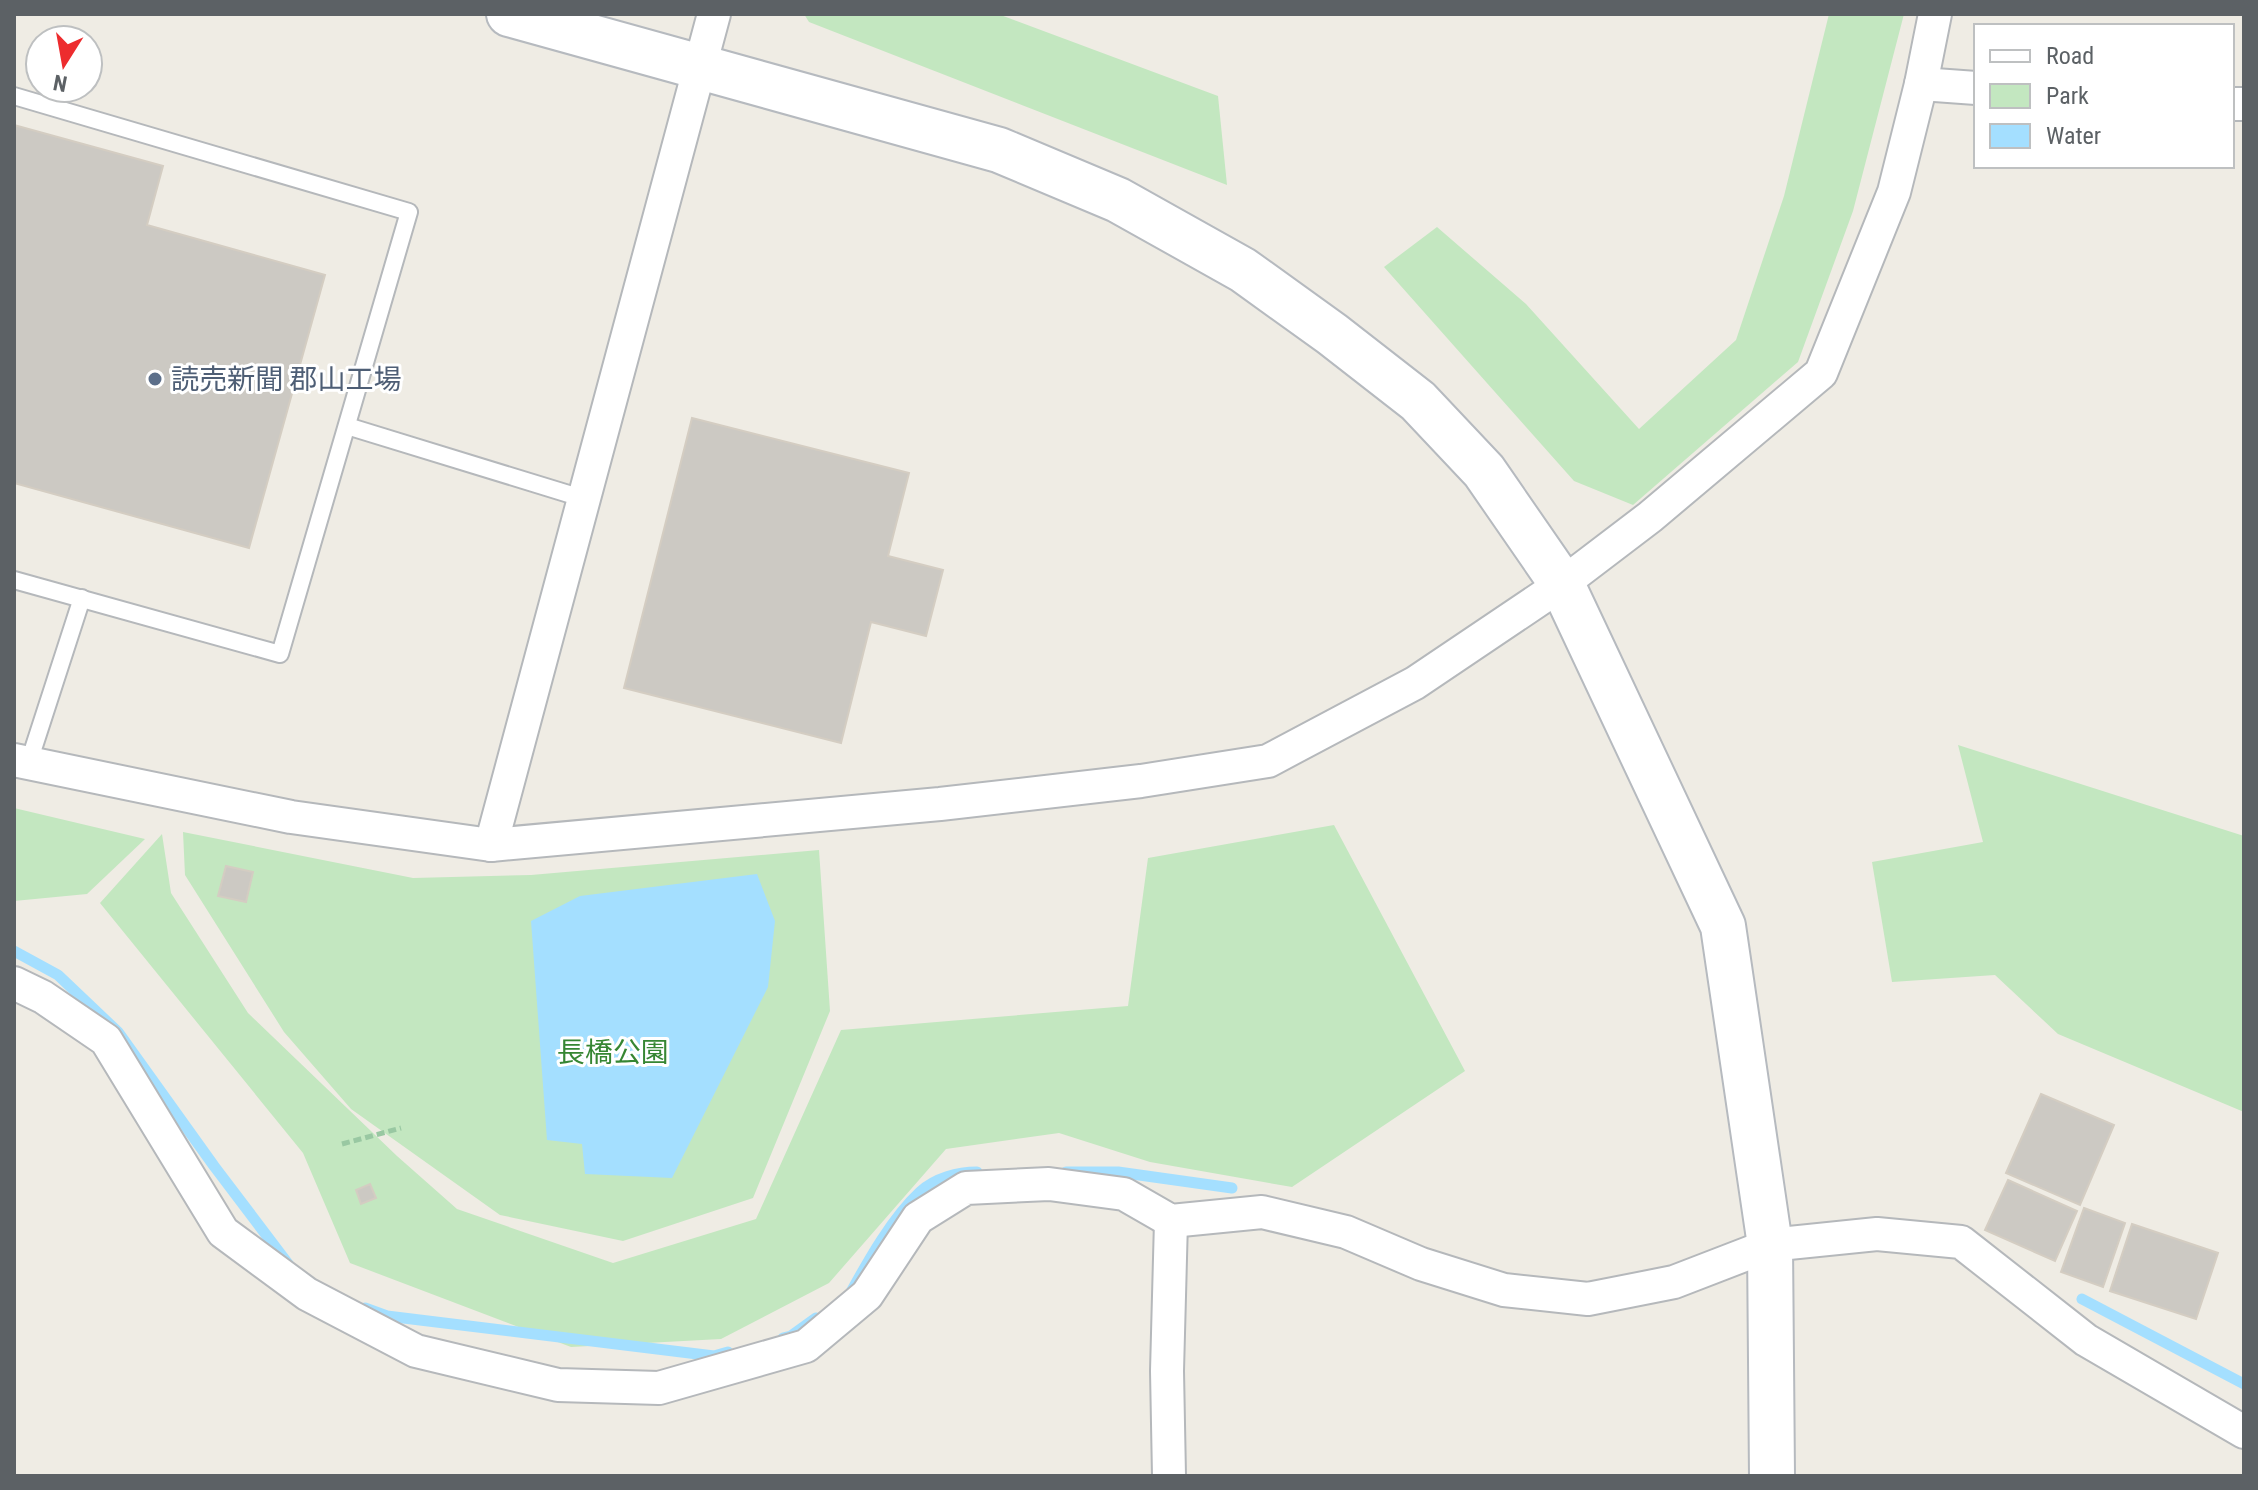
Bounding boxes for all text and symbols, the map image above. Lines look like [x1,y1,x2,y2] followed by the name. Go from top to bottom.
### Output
[24,24,104,104] north arrow
[1974,24,2234,168] legend
[2046,42,2094,70] text: Road
[51,70,69,97] text: N
[2046,82,2089,110] text: Park
[2046,122,2101,150] text: Water
[171,363,401,396] place label: 読売新聞 郡山工場
[146,370,164,388] marker: 読売新聞 郡山工場
[557,1036,669,1069] park label: 長橋公園

